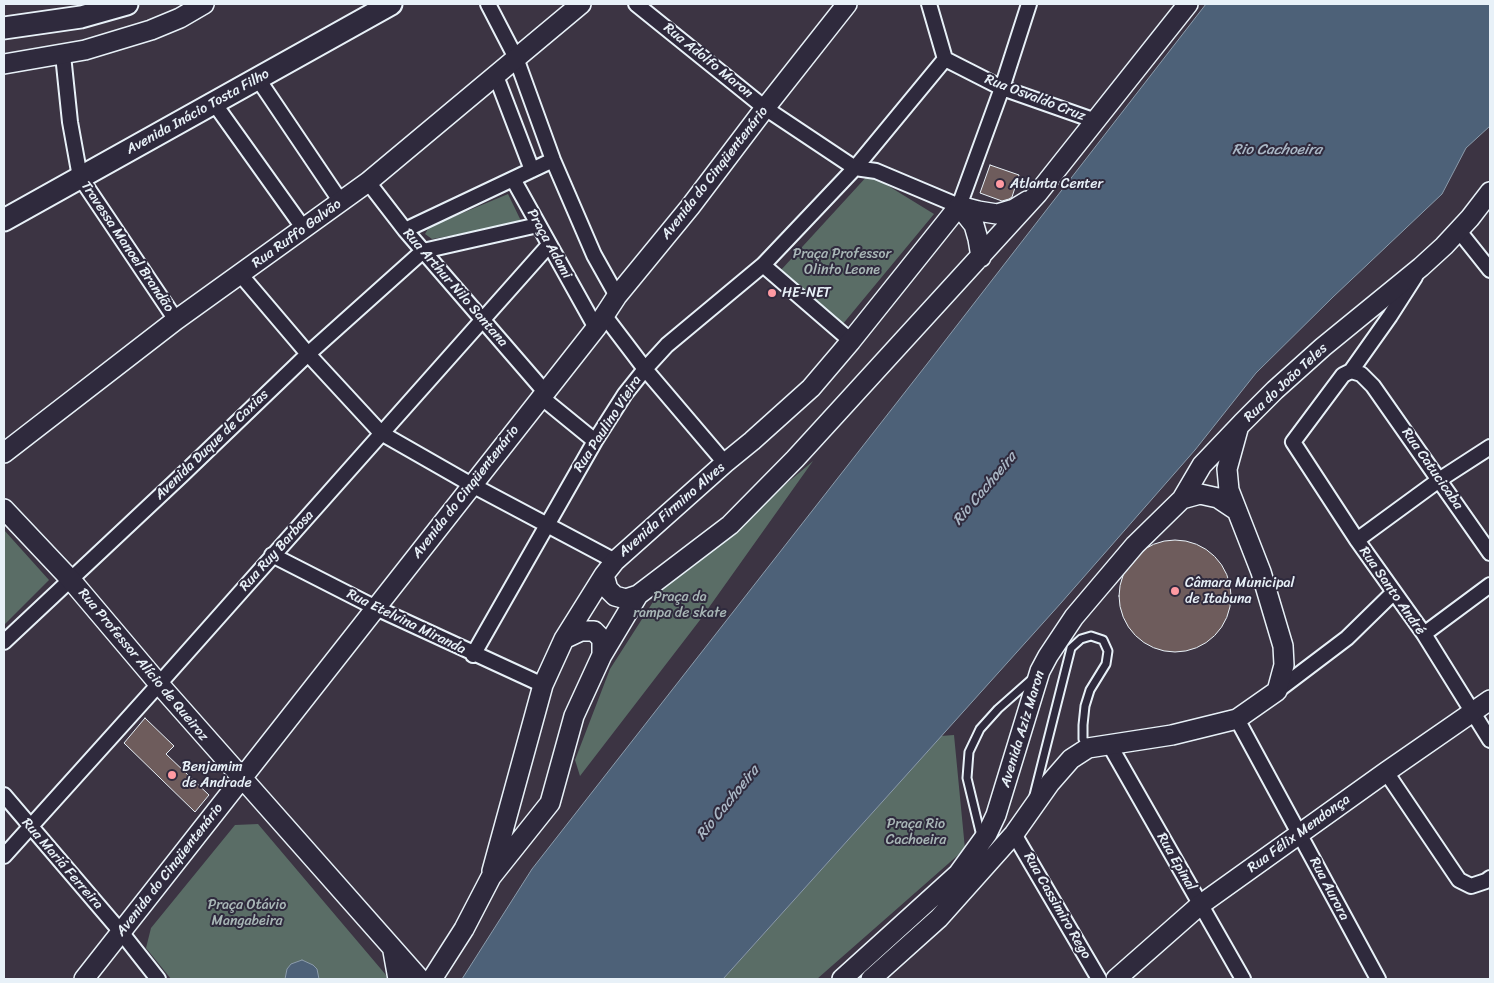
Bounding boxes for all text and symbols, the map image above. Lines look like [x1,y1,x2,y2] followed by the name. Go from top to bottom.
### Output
[660,20,756,102] street label: Rua Adolfo Maron
[124,66,272,158] street label: Avenida Inácio Tosta Filho
[982,71,1088,125] street label: Rua Osvaldo Cruz
[658,103,772,243] street label: Avenida do Cinqüentenário
[1232,141,1322,159] water label: Rio Cachoeira
[1010,176,1103,192] place label: Atlanta Center
[77,178,177,316] street label: Travessa Manoel Brandão
[994,178,1006,190] marker: Atlanta Center
[249,196,345,272] street label: Rua Ruffo Galvão
[523,206,575,282] street label: Praça Adami
[399,225,511,351] street label: Rua Arthur Nilo Santana
[793,246,891,278] park label: Praça Professor Olinto Leone
[782,285,831,301] place label: HE-NET
[766,287,778,299] marker: HE-NET
[1241,340,1331,426] street label: Rua do João Teles
[570,373,646,475] street label: Rua Paulino Vieira
[152,386,272,504] street label: Avenida Duque de Caxias
[409,422,523,562] street label: Avenida do Cinqüentenário
[1398,425,1466,513] street label: Rua Catucicaba
[949,449,1021,529] water label: Rio Cachoeira
[616,459,728,561] street label: Avenida Firmino Alves
[236,507,318,595] street label: Rua Ruy Barbosa
[1355,544,1429,638] street label: Rua Santo André
[1185,575,1295,608] place label: Câmara Municipal de Itabuna
[74,585,212,745] street label: Rua Professor Alício de Queiroz
[1169,585,1181,597] marker: Câmara Municipal de Itabuna
[344,586,468,658] street label: Rua Etelvina Miranda
[633,589,727,622] park label: Praça da rampa de skate
[997,669,1049,789] street label: Avenida Aziz Maron
[182,759,252,792] place label: Benjamim de Andrade
[693,762,763,844] water label: Rio Cachoeira
[166,769,178,781] marker: Benjamim de Andrade
[1245,791,1353,877] street label: Rua Félix Mendonça
[113,800,227,940] street label: Avenida do Cinqüentenário
[18,815,106,913] street label: Rua Mariá Ferreira
[886,816,946,849] park label: Praça Rio Cachoeira
[1153,830,1199,894] street label: Rua Epinal
[1020,850,1094,962] street label: Rua Cassimiro Rego
[1305,855,1353,923] street label: Rua Aurora
[208,897,286,930] park label: Praça Otávio Mangabeira

